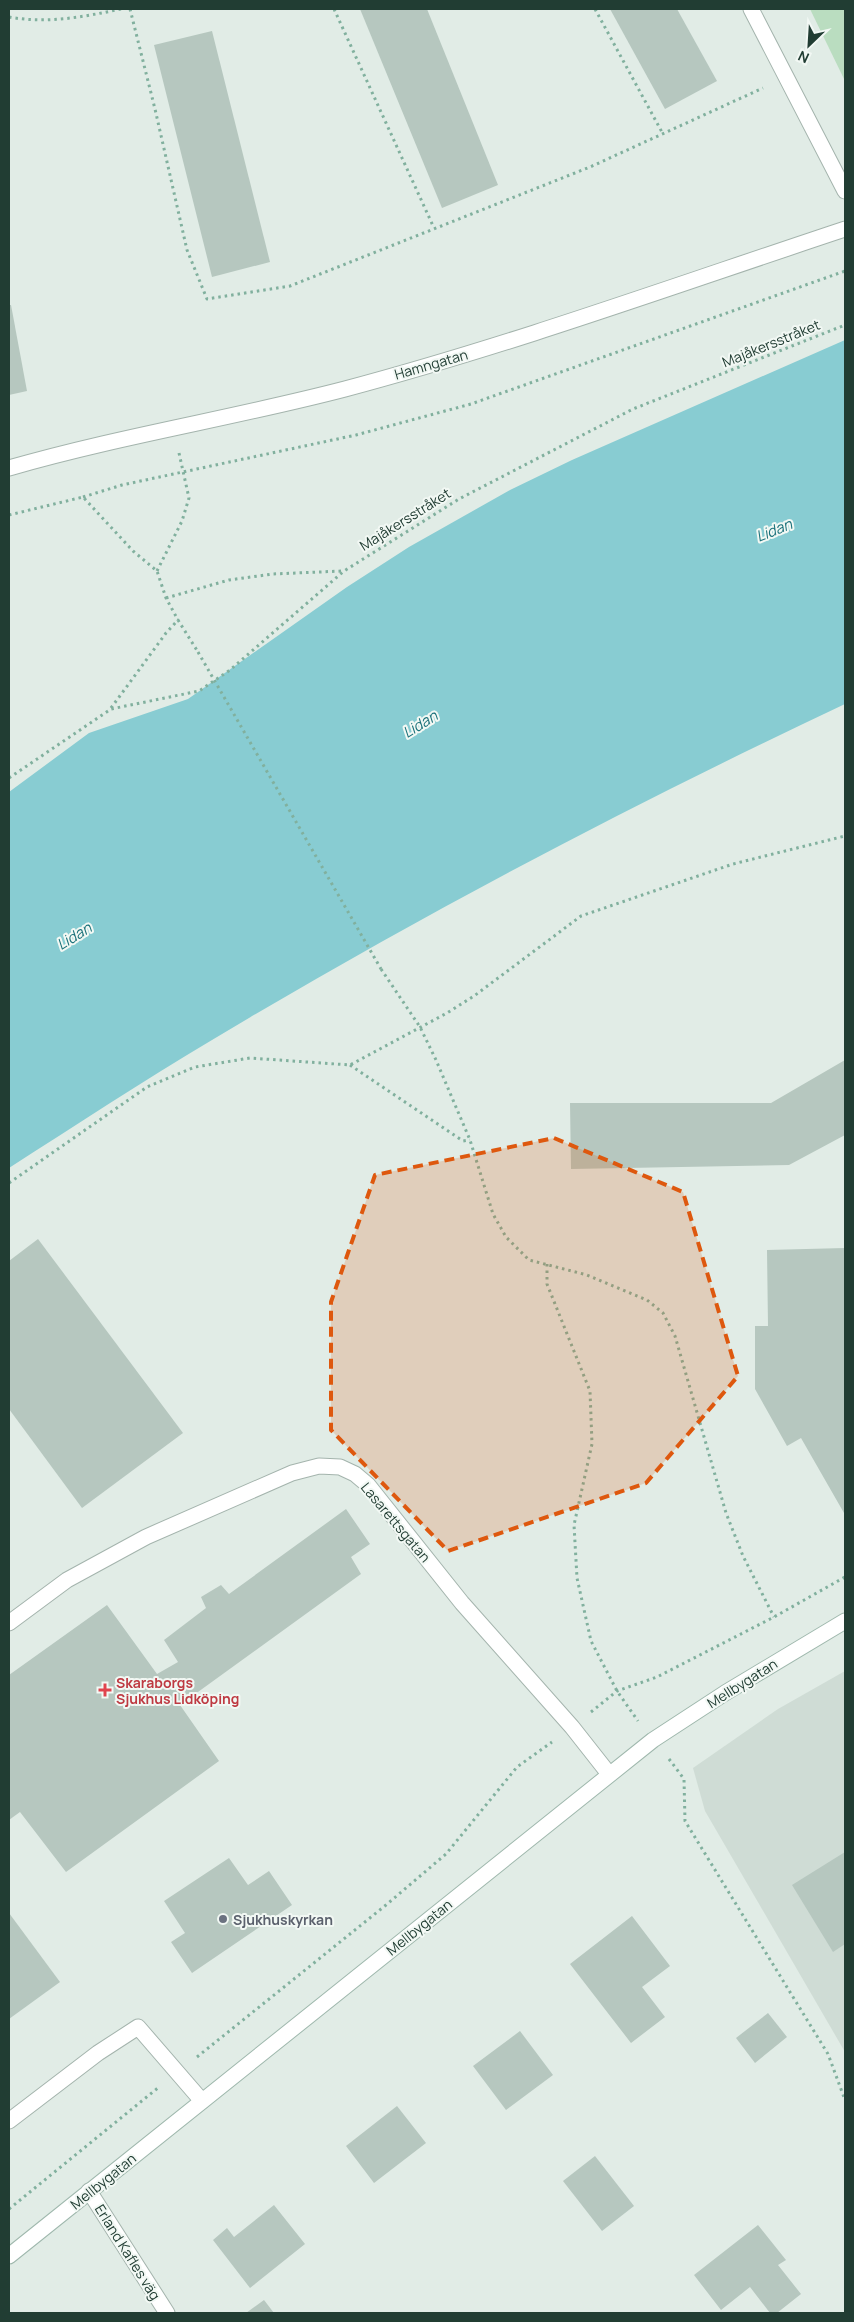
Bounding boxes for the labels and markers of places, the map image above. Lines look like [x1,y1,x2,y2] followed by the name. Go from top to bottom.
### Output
[116,1673,239,1708] place label: Skaraborgs Sjukhus Lidköping
[98,1683,112,1697] marker: Skaraborgs Sjukhus Lidköping
[233,1910,333,1929] place label: Sjukhuskyrkan
[217,1913,229,1925] marker: Sjukhuskyrkan

